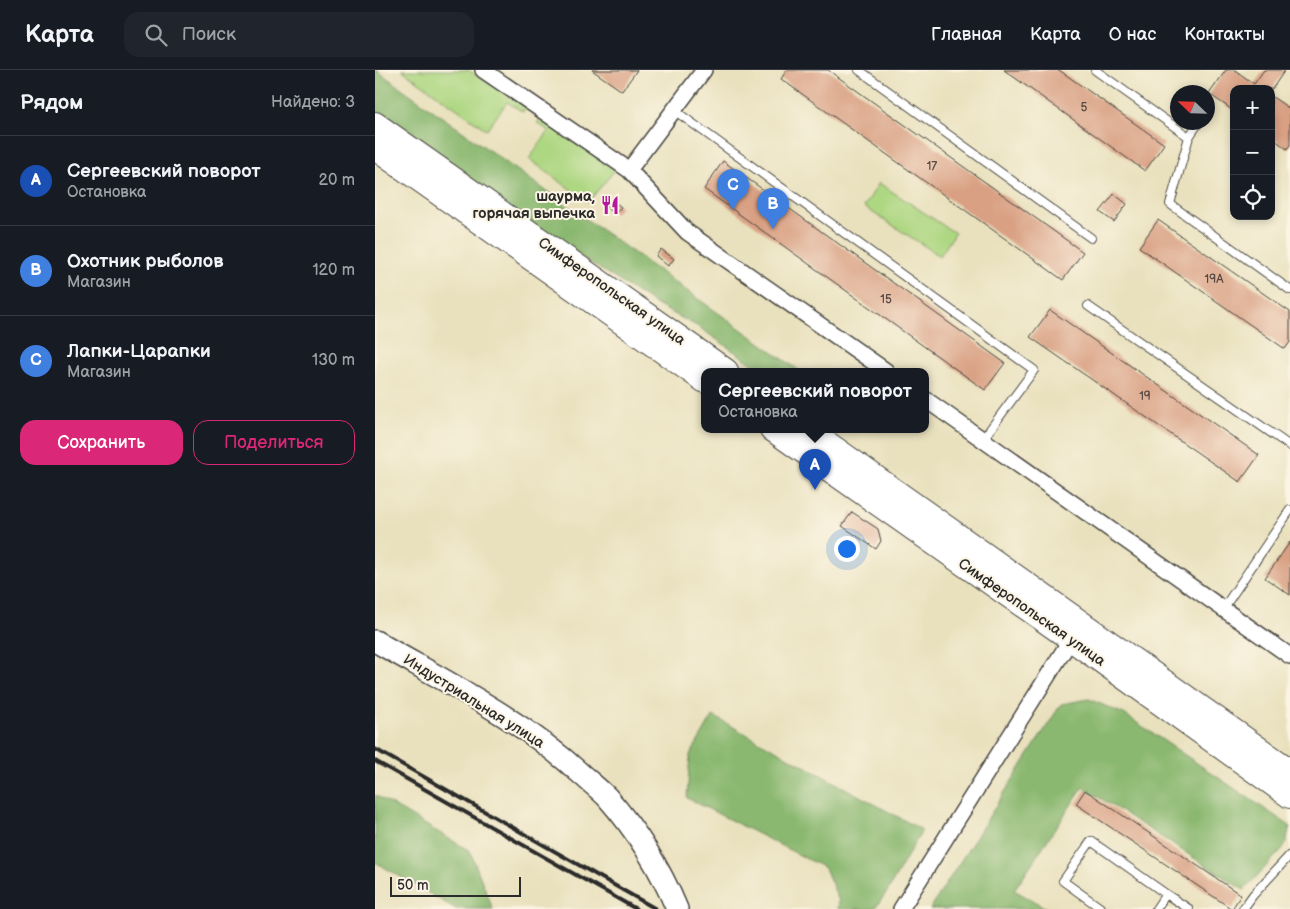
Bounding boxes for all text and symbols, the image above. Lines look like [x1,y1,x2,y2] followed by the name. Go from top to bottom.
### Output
[124,12,474,57] search box
[25,20,94,49] text: Карта
[142,21,170,49] icon: search
[182,23,236,46] text: Поиск
[931,24,1002,45] text: Главная
[1030,24,1081,45] text: Карта
[1109,24,1156,45] text: О нас
[1184,24,1265,45] text: Контакты
[1170,85,1215,130] north arrow
[1230,85,1275,220] map controls
[1230,85,1275,130] button: +
[20,90,83,115] text: Рядом
[271,93,355,112] text: Найдено: 3
[1081,100,1088,115] house number: 5
[1230,130,1275,175] button: −
[927,159,937,174] house number: 17
[67,160,260,183] text: Сергеевский поворот
[717,169,749,210] pin: C
[31,171,41,190] text: A
[319,171,355,190] text: 20 m
[1230,175,1275,220] button: locate
[67,183,146,202] text: Остановка
[472,187,595,223] place label: шаурма, горячая выпечка
[757,188,789,229] pin: B
[599,194,621,216] restaurant icon: шаурма, горячая выпечка
[534,233,689,350] street label: Симферопольская улица
[67,250,224,273] text: Охотник рыболов
[30,261,42,280] text: B
[312,261,355,280] text: 120 m
[1205,272,1224,287] house number: 19А
[67,273,131,292] text: Магазин
[880,292,892,307] house number: 15
[67,340,211,363] text: Лапки-Царапки
[30,351,42,370] text: C
[312,351,355,370] text: 130 m
[67,363,131,382] text: Магазин
[701,368,929,433] popup
[718,380,912,403] text: Сергеевский поворот
[1139,389,1151,404] house number: 19
[718,403,798,422] text: Остановка
[20,420,183,465] button: Сохранить
[193,420,355,465] button: Поделиться
[799,449,831,490] pin: A
[834,536,860,562] your location
[954,554,1109,671] street label: Симферопольская улица
[400,650,548,753] street label: Индустриальная улица
[390,874,521,897] scale bar
[397,877,429,894] text: 50 m

